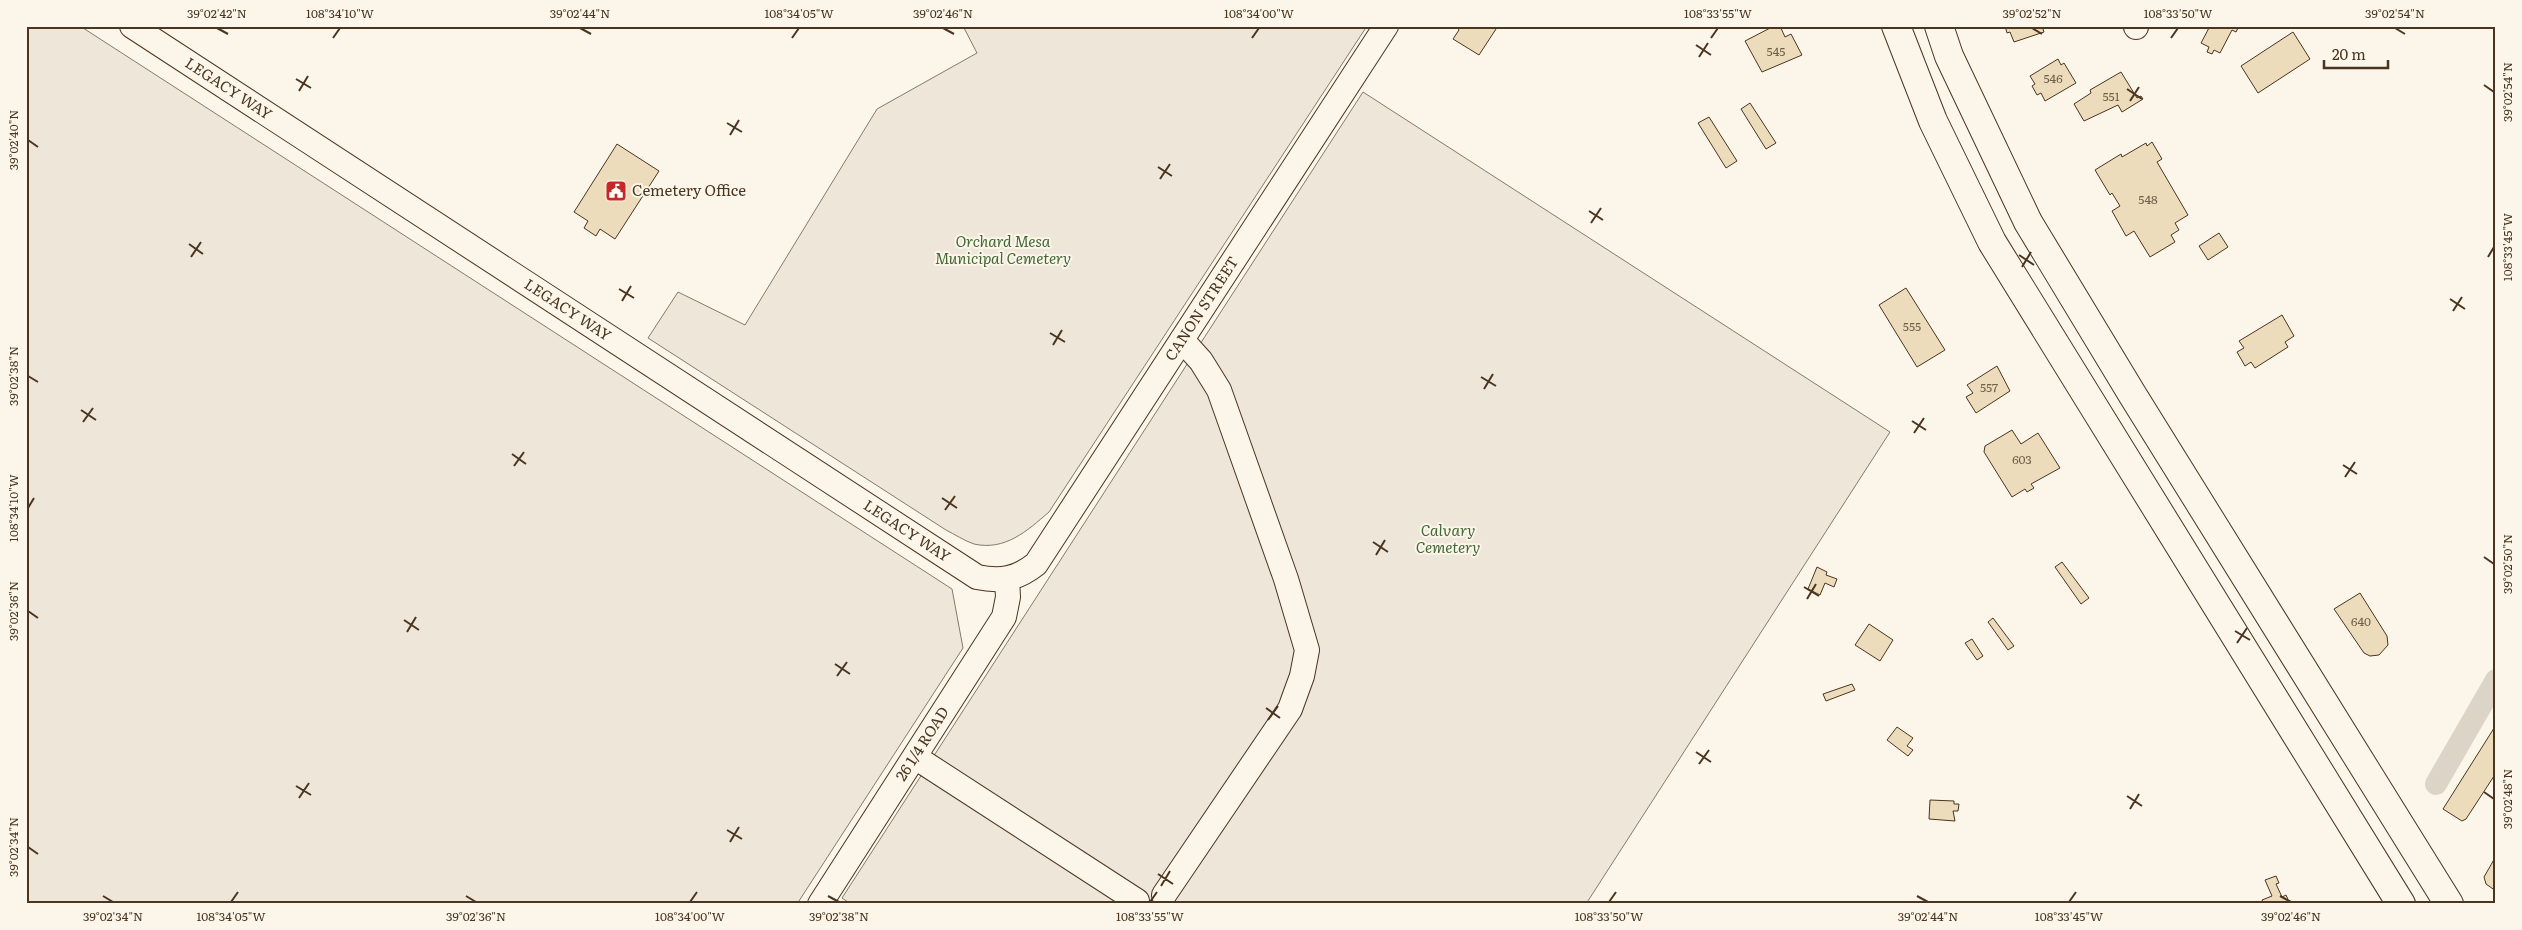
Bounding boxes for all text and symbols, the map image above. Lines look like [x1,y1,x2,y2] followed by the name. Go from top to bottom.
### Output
[187,4,247,22] text: 39°02'42"N
[306,4,374,22] text: 108°34'10"W
[550,4,610,22] text: 39°02'44"N
[764,4,834,22] text: 108°34'05"W
[913,4,973,22] text: 39°02'46"N
[1224,4,1294,22] text: 108°34'00"W
[1684,4,1752,22] text: 108°33'55"W
[2002,4,2062,22] text: 39°02'52"N
[2144,4,2212,22] text: 108°33'50"W
[2365,4,2425,22] text: 39°02'54"N
[2324,38,2388,70] scale bar
[1767,42,1785,60] house number: 545
[2332,42,2366,65] text: 20 m
[181,51,278,125] street label: LEGACY WAY
[2498,62,2516,122] text: 39°02'54"N
[2043,69,2063,87] house number: 546
[2102,87,2120,105] house number: 551
[4,110,22,170] text: 39°02'40"N
[632,178,746,201] place label: Cemetery Office
[604,179,628,203] public building icon: Cemetery Office
[2138,190,2158,208] house number: 548
[2498,213,2516,281] text: 108°33'45"W
[935,229,1071,269] park label: Orchard Mesa Municipal Cemetery
[1158,251,1243,365] street label: CANON STREET
[520,272,617,346] street label: LEGACY WAY
[1903,317,1921,335] house number: 555
[4,346,22,406] text: 39°02'38"N
[1980,378,1998,396] house number: 557
[2012,450,2032,468] house number: 603
[4,474,22,542] text: 108°34'10"W
[860,493,956,567] street label: LEGACY WAY
[1416,518,1480,558] park label: Calvary Cemetery
[2498,534,2516,594] text: 39°02'50"N
[4,581,22,641] text: 39°02'36"N
[2351,612,2371,630] house number: 640
[889,701,954,785] street label: 26 1/4 ROAD
[2498,769,2516,829] text: 39°02'48"N
[4,817,22,877] text: 39°02'34"N
[83,907,143,925] text: 39°02'34"N
[196,907,266,925] text: 108°34'05"W
[446,907,506,925] text: 39°02'36"N
[655,907,725,925] text: 108°34'00"W
[809,907,869,925] text: 39°02'38"N
[1116,907,1184,925] text: 108°33'55"W
[1575,907,1643,925] text: 108°33'50"W
[1898,907,1958,925] text: 39°02'44"N
[2035,907,2103,925] text: 108°33'45"W
[2261,907,2321,925] text: 39°02'46"N

